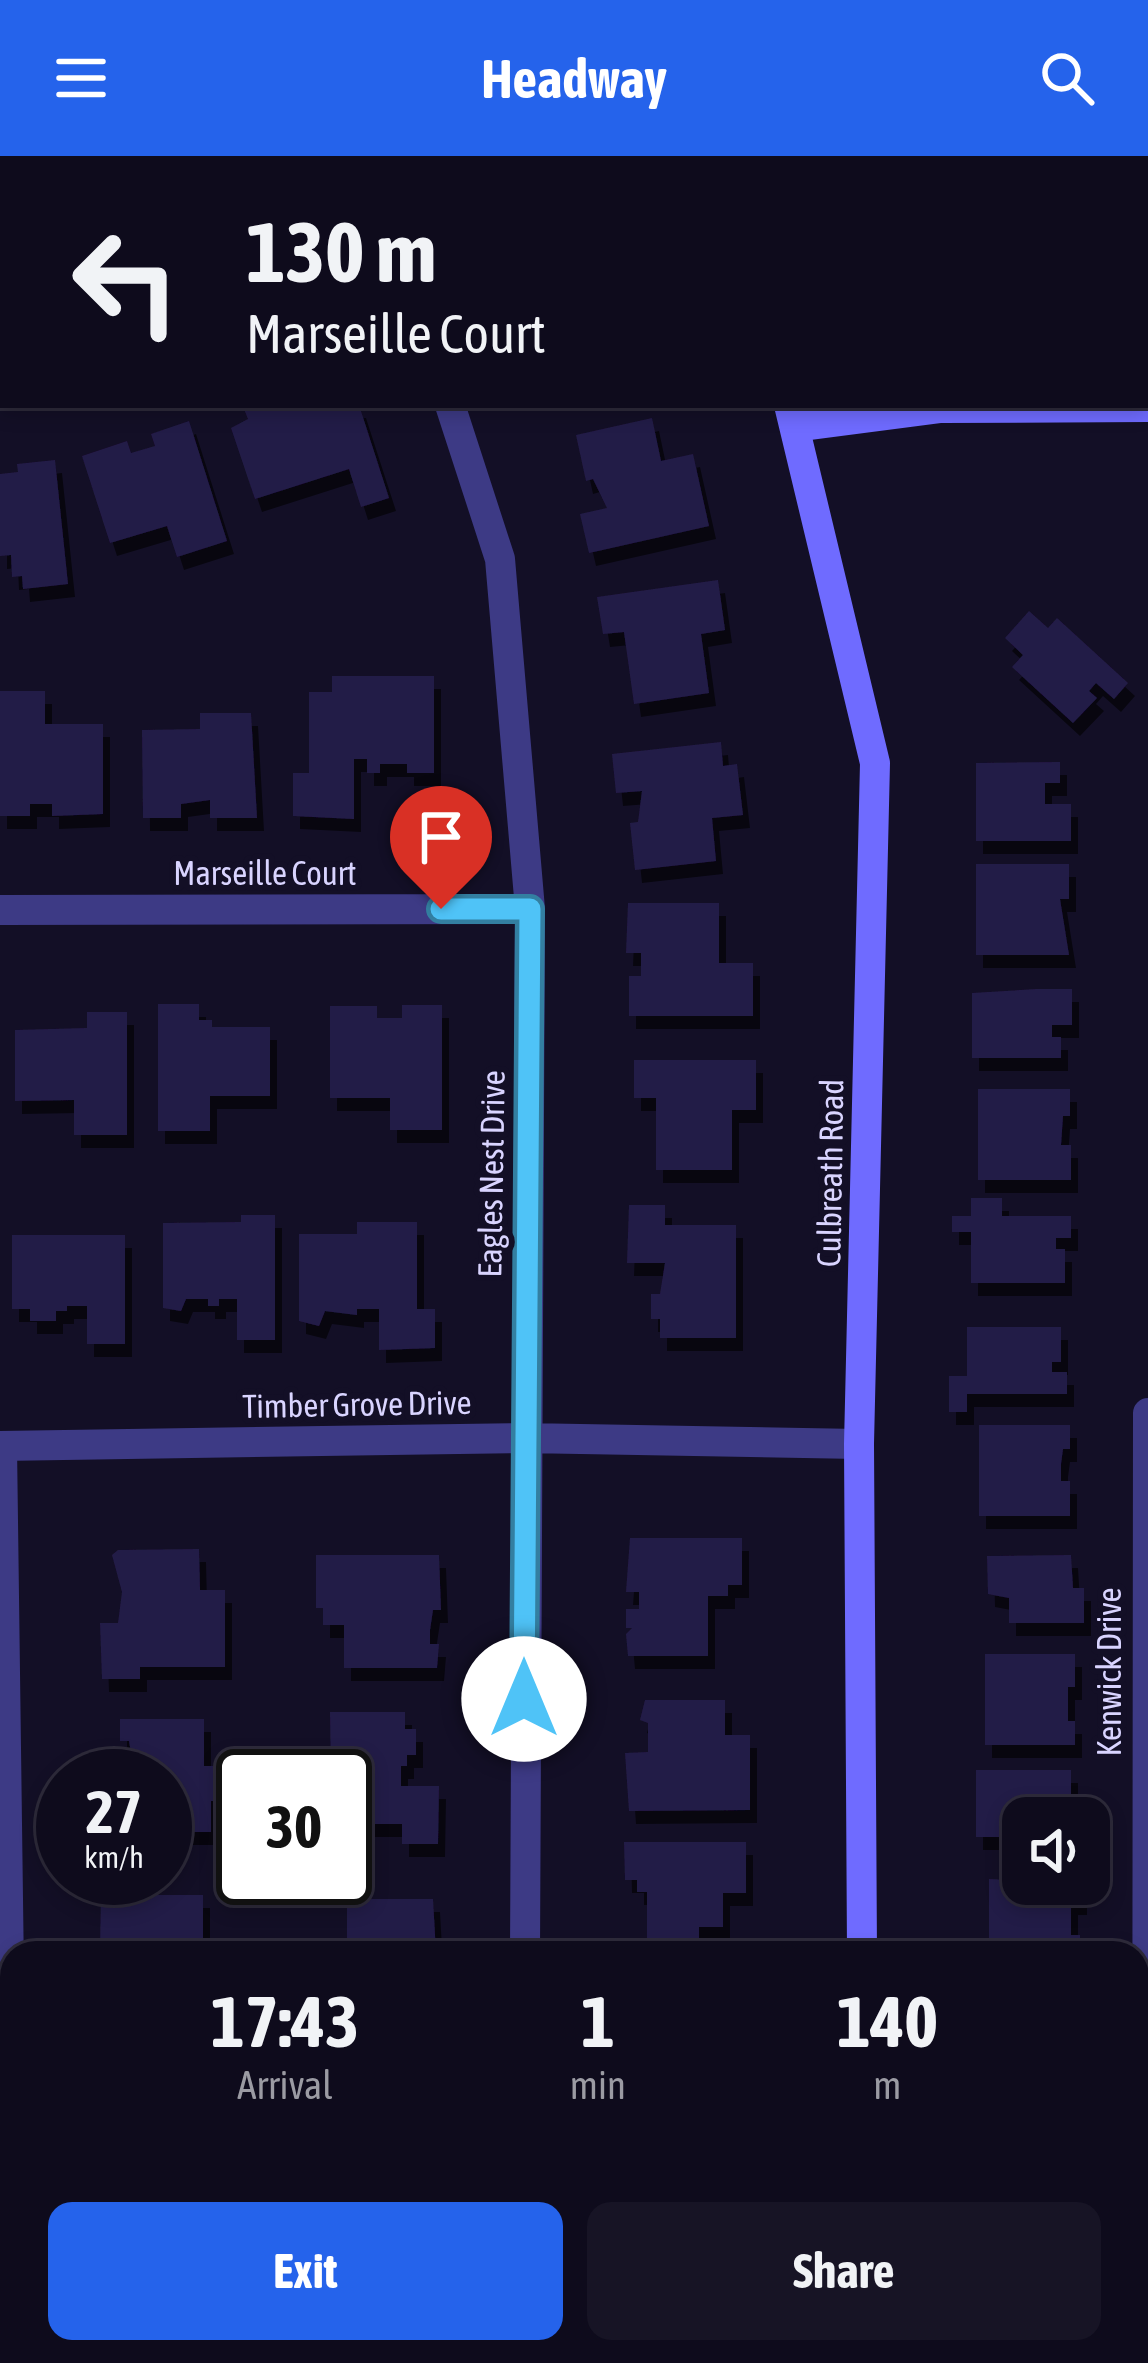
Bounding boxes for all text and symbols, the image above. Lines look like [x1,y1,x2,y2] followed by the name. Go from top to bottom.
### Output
[48,45,114,111] icon: menu
[1034,45,1100,111] icon: search
[481,48,667,109] text: Headway
[48,204,204,360] icon: left
[246,204,436,300] text: 130 m
[246,303,546,364] text: Marseille Court
[390,786,492,909] pin
[408,804,474,870] icon: arrive
[173,854,357,892] street label: Marseille Court
[470,1070,512,1278] street label: Eagles Nest Drive
[809,1079,851,1267] street label: Culbreath Road
[242,1383,472,1425] street label: Timber Grove Drive
[1090,1587,1128,1757] street label: Kenwick Drive
[461,1636,587,1762] position arrow
[216,1749,372,1905] speed limit sign: 30
[86,1777,142,1846] text: 27
[1002,1797,1110,1905] map controls
[1002,1797,1110,1905] button: sound
[84,1840,144,1874] text: km/h
[211,1980,359,2062] text: 17:43
[581,1980,615,2062] text: 1
[837,1980,938,2062] text: 140
[237,2063,333,2107] text: Arrival
[570,2063,626,2107] text: min
[873,2063,901,2107] text: m
[48,2202,563,2340] button: Exit
[587,2202,1101,2340] button: Share

